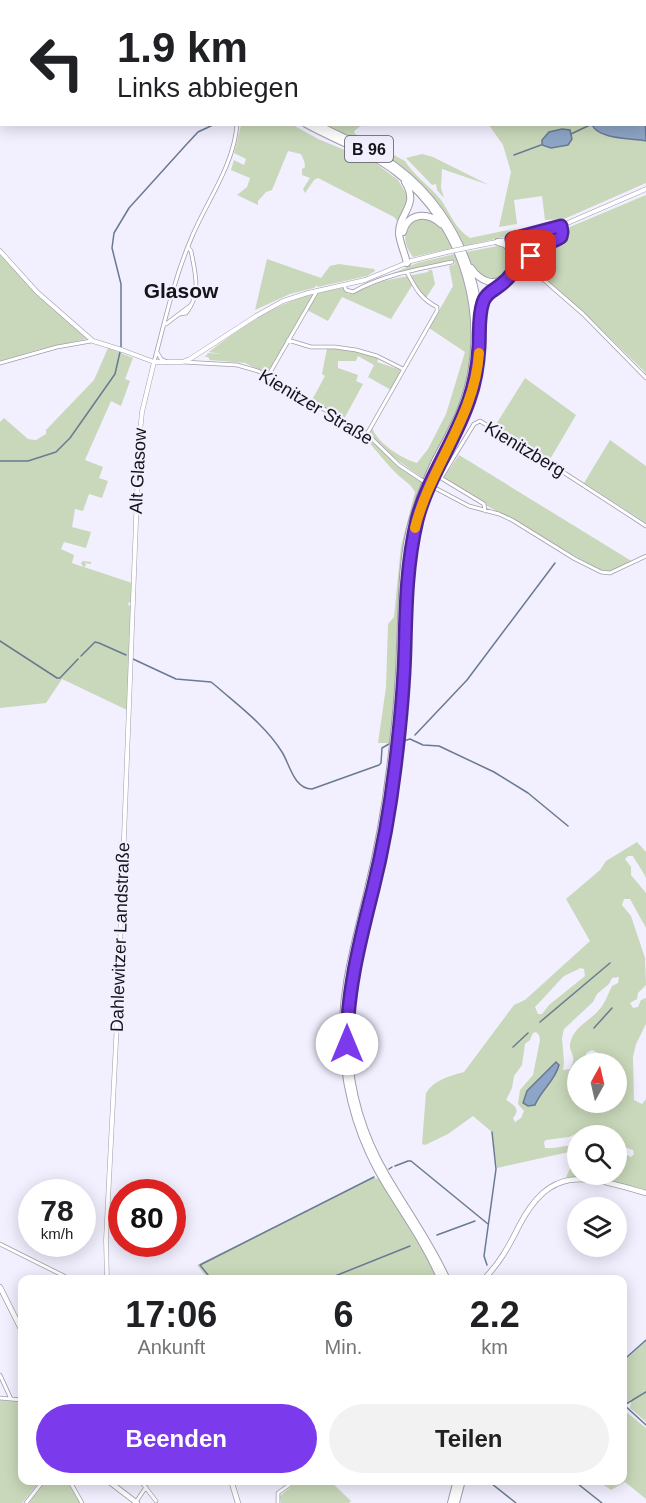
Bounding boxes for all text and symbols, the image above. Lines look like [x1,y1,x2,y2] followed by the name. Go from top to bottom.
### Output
[18,24,96,102] icon: left
[117,24,248,71] text: 1.9 km
[117,73,299,103] text: Links abbiegen
[345,136,393,162] road number: B 96
[505,230,556,281] pin
[514,239,547,272] icon: arrive
[144,279,219,302] district label: Glasow
[256,365,376,449] street label: Kienitzer Straße
[481,417,569,481] street label: Kienitzberg
[126,427,150,514] street label: Alt Glasow
[107,842,133,1032] street label: Dahlewitzer Landstraße
[315,1012,379,1076] position arrow
[567,1053,627,1113] north arrow
[567,1053,627,1257] map controls
[567,1125,627,1185] button: search
[108,1179,186,1257] speed limit sign: 80
[40,1194,74,1227] text: 78
[567,1197,627,1257] button: layers
[41,1225,73,1242] text: km/h
[125,1294,217,1335] text: 17:06
[333,1294,354,1335] text: 6
[470,1294,520,1335] text: 2.2
[137,1336,205,1358] text: Ankunft
[325,1336,362,1358] text: Min.
[481,1336,508,1358] text: km
[36,1404,317,1473] button: Beenden
[329,1404,609,1473] button: Teilen

